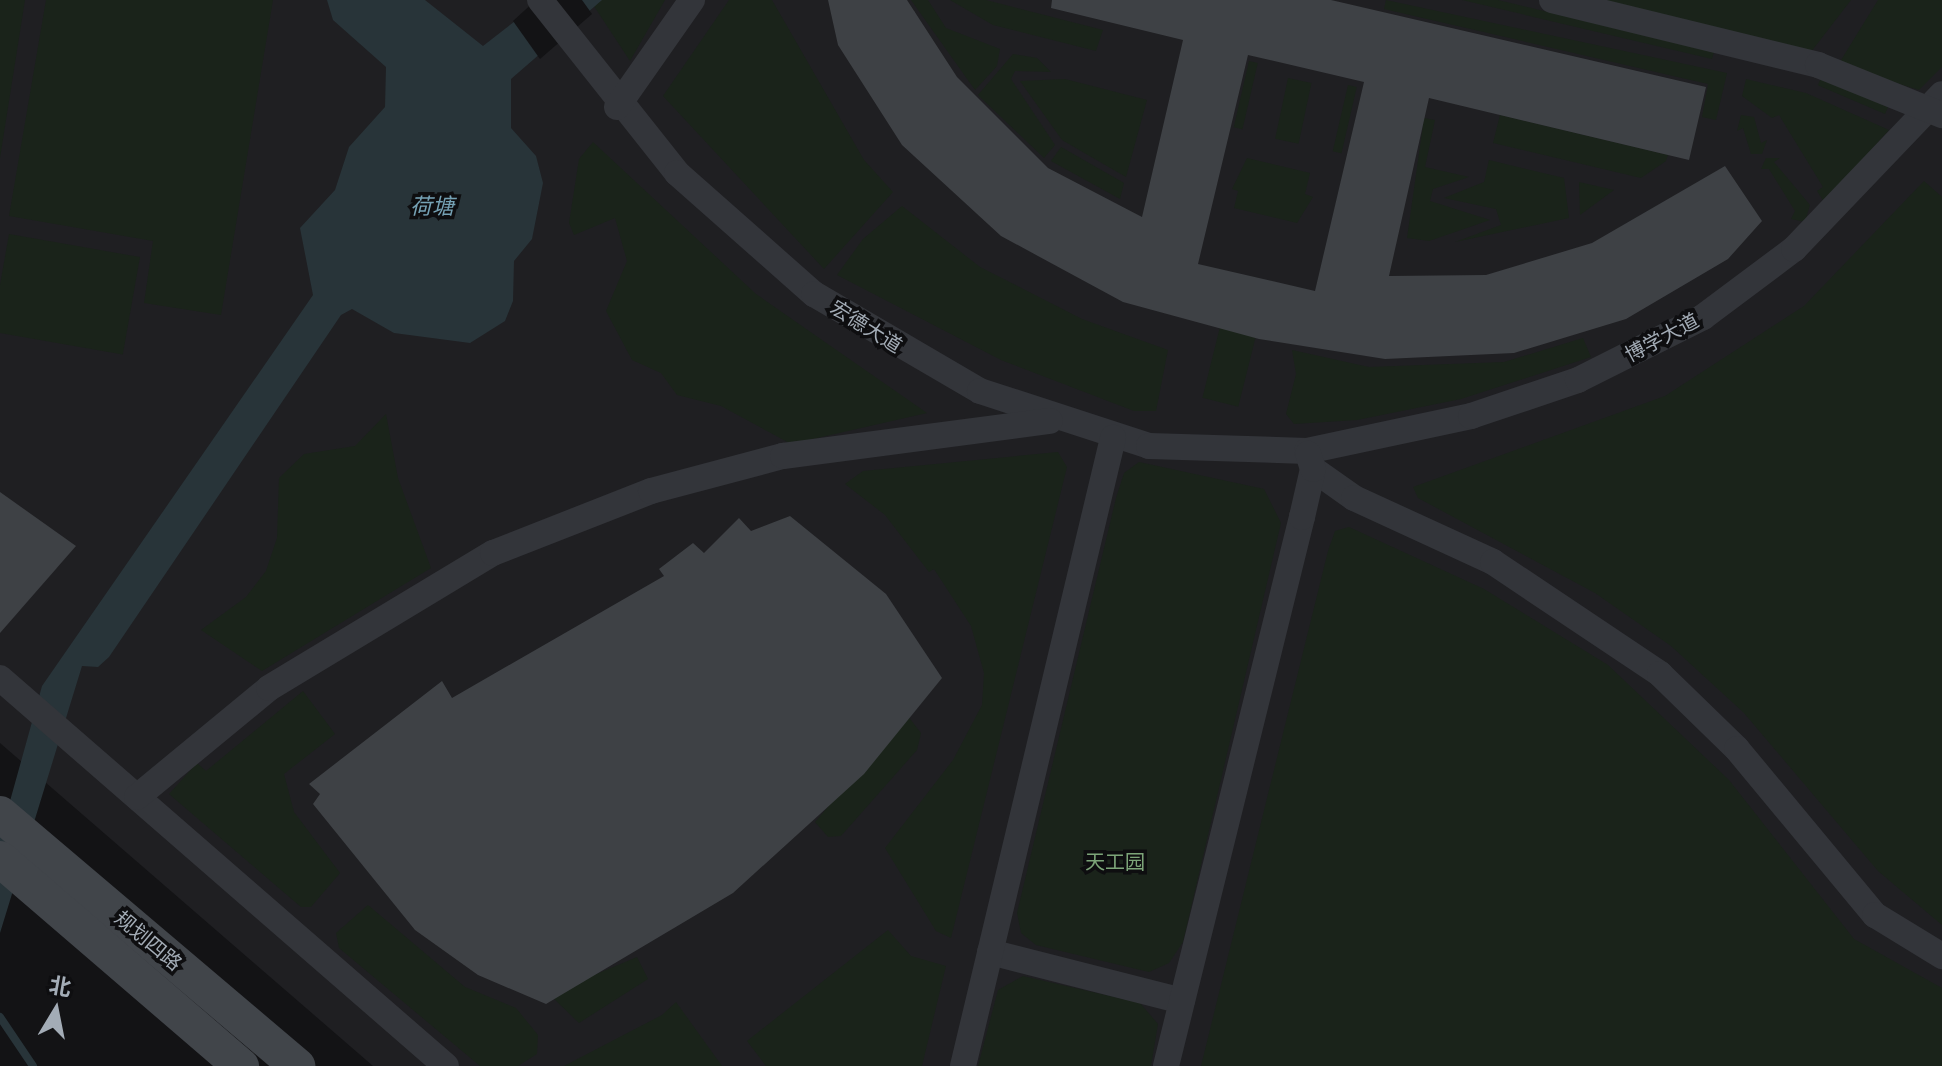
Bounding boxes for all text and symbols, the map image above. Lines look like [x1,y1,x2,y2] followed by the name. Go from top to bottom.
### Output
[410,194,454,220] water label: 荷塘
[826,296,906,358] street label: 宏德大道
[1621,309,1703,367] street label: 博学大道
[1085,850,1145,874] park label: 天工园
[110,906,186,976] street label: 规划四路
[16,970,96,1050] north arrow
[47,971,73,1002] text: 北

